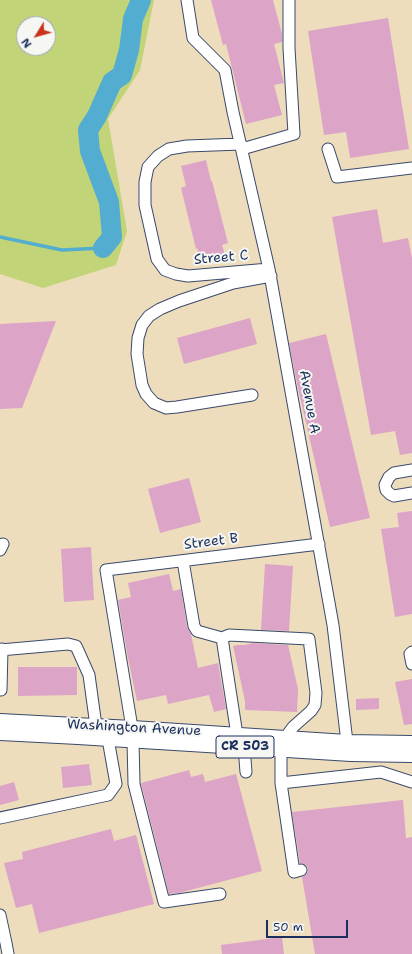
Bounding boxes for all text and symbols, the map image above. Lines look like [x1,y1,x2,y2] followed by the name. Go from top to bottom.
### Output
[16,16,56,56] north arrow
[18,35,35,51] text: N
[193,247,249,269] street label: Street C
[295,369,323,435] street label: Avenue A
[183,530,239,554] street label: Street B
[66,716,202,740] street label: Washington Avenue
[216,736,274,758] road number: CR 503
[268,912,350,938] scale bar
[273,919,303,935] text: 50 m

